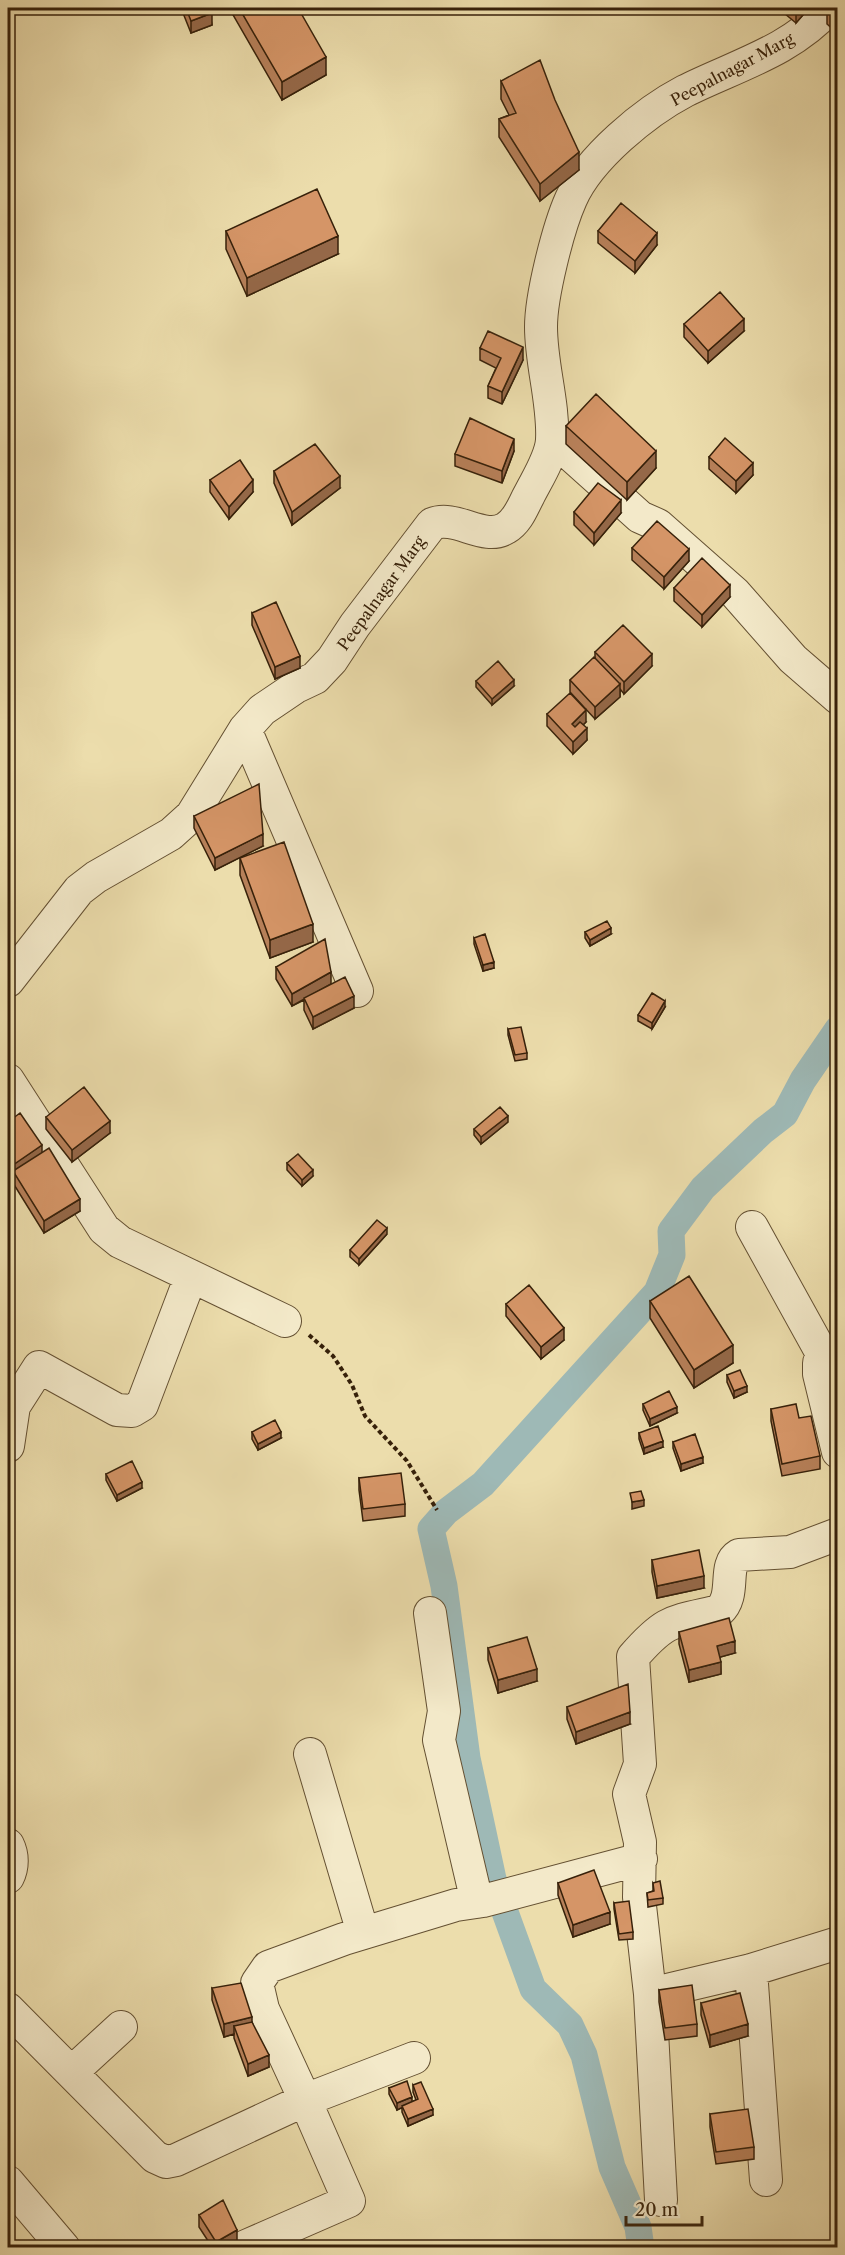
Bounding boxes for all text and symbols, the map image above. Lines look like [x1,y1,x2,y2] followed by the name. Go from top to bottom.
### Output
[667,28,798,110] street label: Peepalnagar Marg
[333,531,430,654] street label: Peepalnagar Marg
[626,2189,702,2227] scale bar
[635,2199,679,2221] text: 20 m

